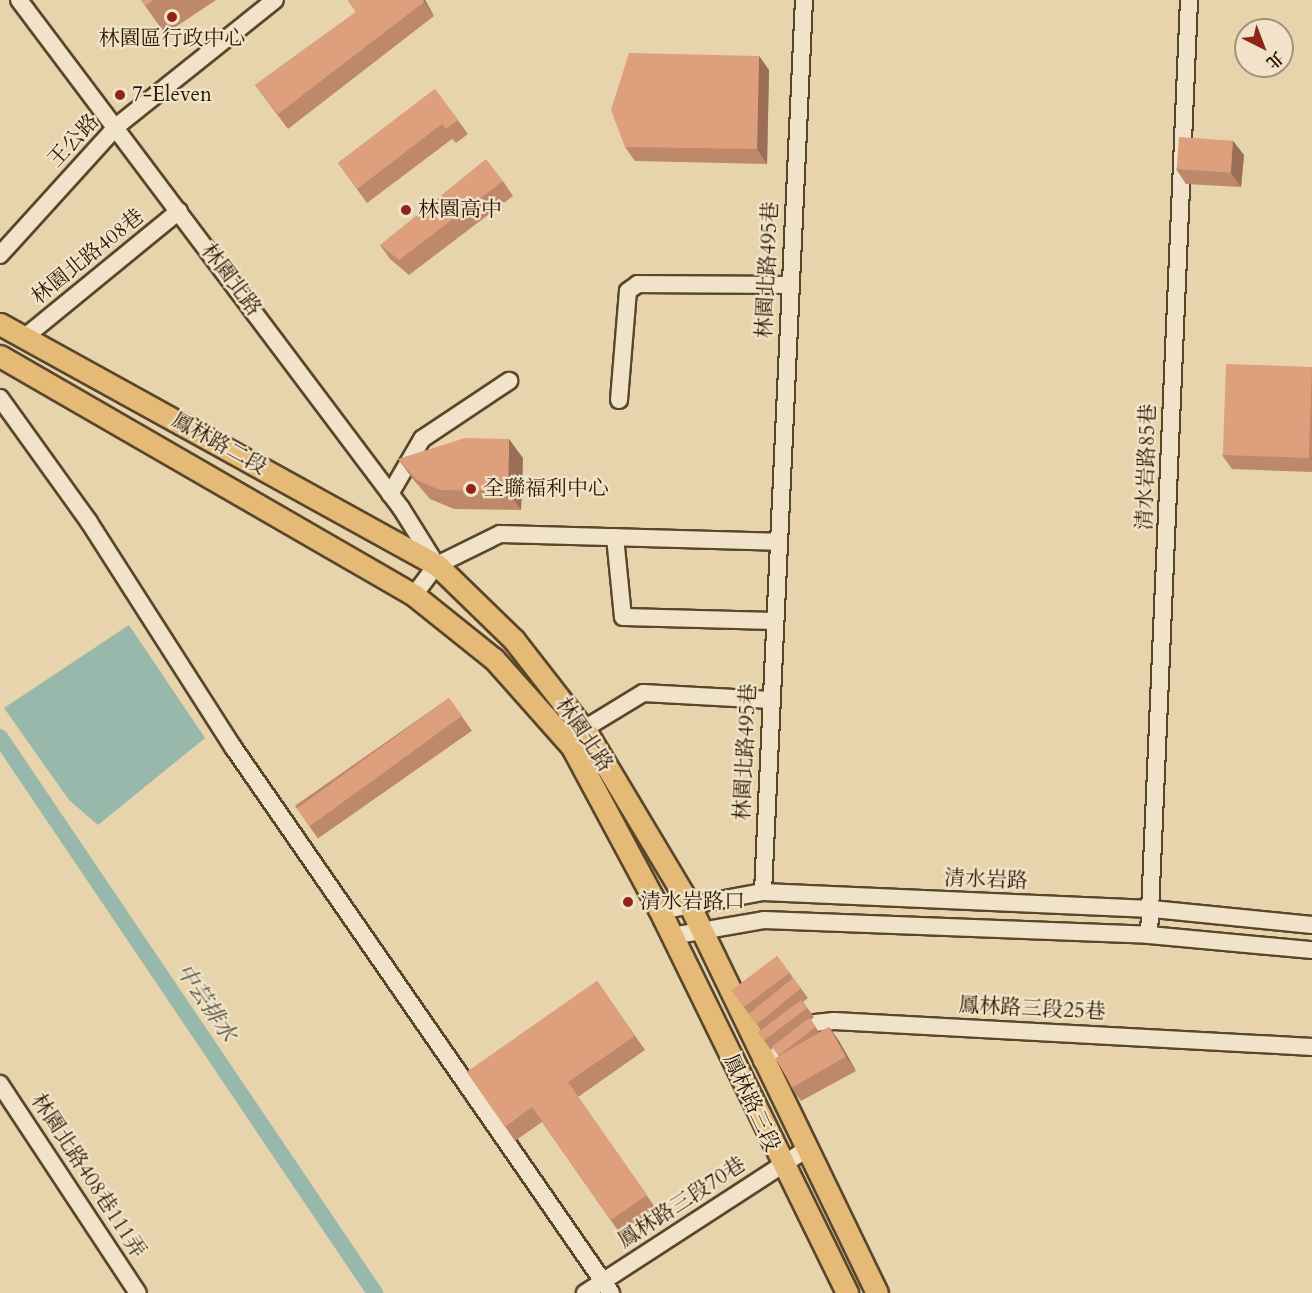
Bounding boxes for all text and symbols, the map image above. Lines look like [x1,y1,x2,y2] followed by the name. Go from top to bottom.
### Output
[165,10,179,24] marker: 林園區行政中心
[1234,18,1294,78] north arrow
[99,26,245,52] place label: 林園區行政中心
[1261,46,1288,73] text: 北
[132,82,212,108] place label: 7-Eleven
[113,88,127,102] marker: 7-Eleven
[43,109,105,173] street label: 王公路
[418,197,502,223] place label: 林園高中
[752,201,784,339] street label: 林園北路495巷
[399,203,413,217] marker: 林園高中
[27,204,149,310] street label: 林園北路408巷
[196,239,266,321] street label: 林園北路
[1132,403,1162,531] street label: 清水岩路85巷
[167,408,271,480] street label: 鳳林路二段
[483,476,609,502] place label: 全聯福利中心
[464,482,478,496] marker: 全聯福利中心
[730,683,762,821] street label: 林園北路495巷
[550,693,618,777] street label: 林園北路
[944,866,1028,894] street label: 清水岩路
[640,889,745,915] place label: 清水岩路口
[621,895,635,909] marker: 清水岩路口
[170,959,242,1047] water label: 中芸排水
[958,993,1106,1025] street label: 鳳林路三段25巷
[717,1050,785,1156] street label: 鳳林路三段
[26,1089,150,1263] street label: 林園北路408巷111弄
[613,1152,751,1254] street label: 鳳林路三段70巷

